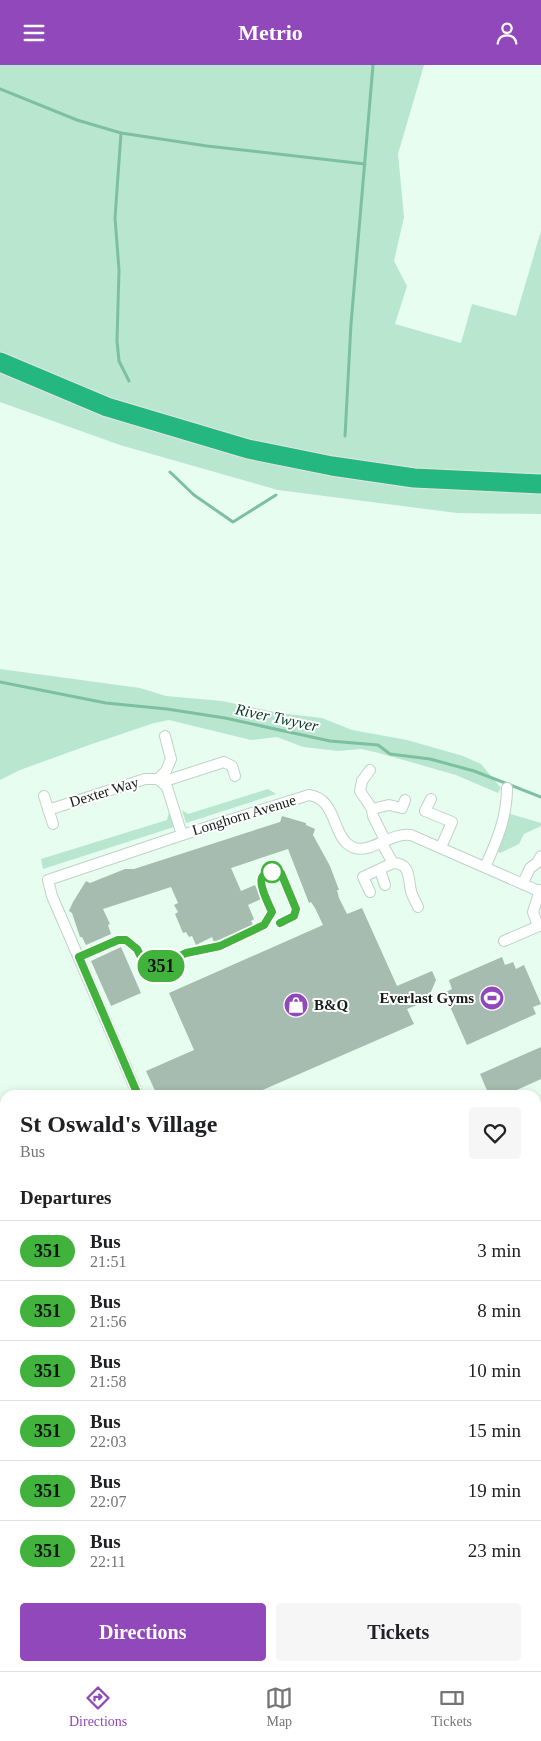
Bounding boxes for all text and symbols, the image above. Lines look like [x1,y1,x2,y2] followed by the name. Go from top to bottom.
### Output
[20,19,48,47] icon: menu
[493,19,521,47] icon: person
[238,20,303,45] text: Metrio
[233,700,321,736] water label: River Twyver
[68,774,141,810] street label: Dexter Way
[190,792,298,838] street label: Longhorn Avenue
[261,861,283,883] unlabelled marker
[132,950,190,982] line badge: 351
[148,956,175,976] text: 351
[479,985,505,1011] sports icon: Everlast Gyms
[379,990,474,1006] place label: Everlast Gyms
[283,992,309,1018] shop icon: B&Q
[314,997,349,1013] place label: B&Q
[469,1107,521,1159] button: heart
[20,1111,217,1137] text: St Oswald's Village
[20,1143,45,1160] text: Bus
[20,1187,111,1208] text: Departures
[90,1231,121,1252] text: Bus
[477,1240,521,1261] text: 3 min
[34,1241,61,1261] text: 351
[90,1253,126,1270] text: 21:51
[90,1291,121,1312] text: Bus
[477,1300,521,1321] text: 8 min
[34,1301,61,1321] text: 351
[90,1313,126,1330] text: 21:56
[90,1351,121,1372] text: Bus
[468,1360,521,1381] text: 10 min
[34,1361,61,1381] text: 351
[90,1373,126,1390] text: 21:58
[90,1411,121,1432] text: Bus
[468,1420,521,1441] text: 15 min
[34,1421,61,1441] text: 351
[90,1433,126,1450] text: 22:03
[90,1471,121,1492] text: Bus
[468,1480,521,1501] text: 19 min
[34,1481,61,1501] text: 351
[90,1493,126,1510] text: 22:07
[90,1531,121,1552] text: Bus
[468,1540,521,1561] text: 23 min
[34,1541,61,1561] text: 351
[90,1553,126,1570] text: 22:11
[20,1603,266,1661] button: Directions
[276,1603,521,1661] button: Tickets
[69,1684,127,1730] tab: Directions
[265,1684,293,1730] tab: Map
[431,1684,472,1730] tab: Tickets

